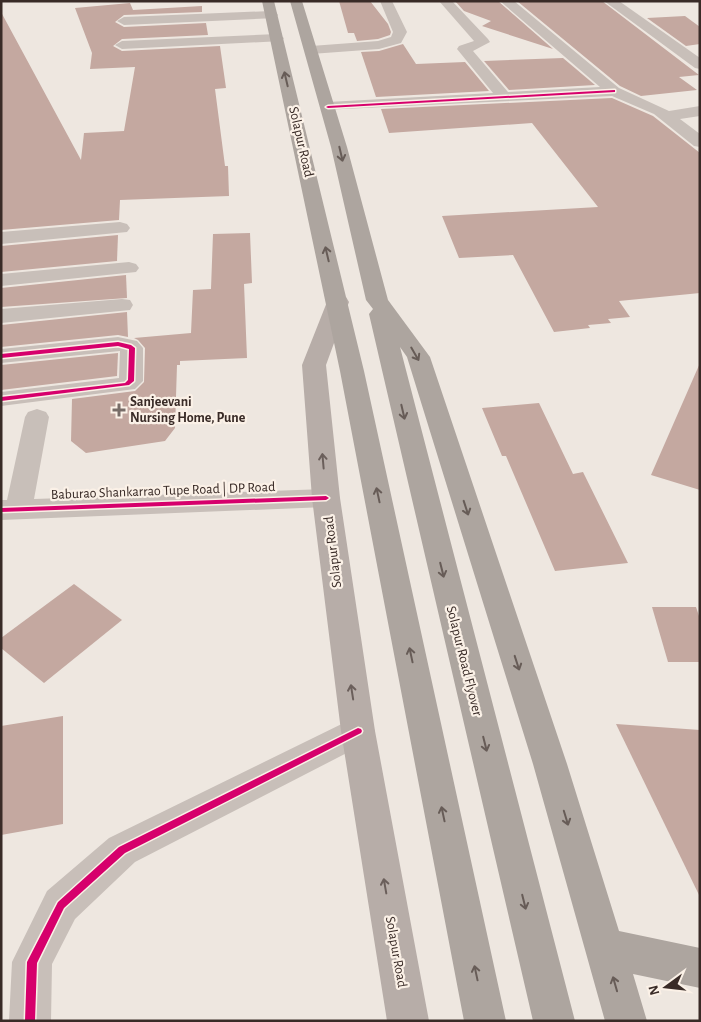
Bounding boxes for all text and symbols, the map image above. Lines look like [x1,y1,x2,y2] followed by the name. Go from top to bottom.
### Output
[281,71,290,87] one-way arrow
[286,105,316,179] street label: Solapur Road
[337,145,346,161] one-way arrow
[322,247,331,263] one-way arrow
[410,347,420,361] one-way arrow
[130,395,246,425] place label: Sanjeevani Nursing Home, Pune
[112,403,126,417] marker: Sanjeevani Nursing Home, Pune
[399,403,408,419] one-way arrow
[318,453,328,469] one-way arrow
[50,479,276,503] street label: Baburao Shankarrao Tupe Road | DP Road
[373,488,382,504] one-way arrow
[462,500,472,516] one-way arrow
[322,515,344,589] street label: Solapur Road
[438,561,447,577] one-way arrow
[444,605,485,718] street label: Solapur Road Flyover
[405,647,415,663] one-way arrow
[513,654,522,670] one-way arrow
[347,684,357,700] one-way arrow
[481,736,490,752] one-way arrow
[438,806,447,822] one-way arrow
[561,809,571,825] one-way arrow
[379,879,389,895] one-way arrow
[520,893,529,909] one-way arrow
[383,915,409,989] street label: Solapur Road
[641,962,691,1012] north arrow
[470,965,480,981] one-way arrow
[610,977,620,993] one-way arrow
[646,984,662,997] text: N

